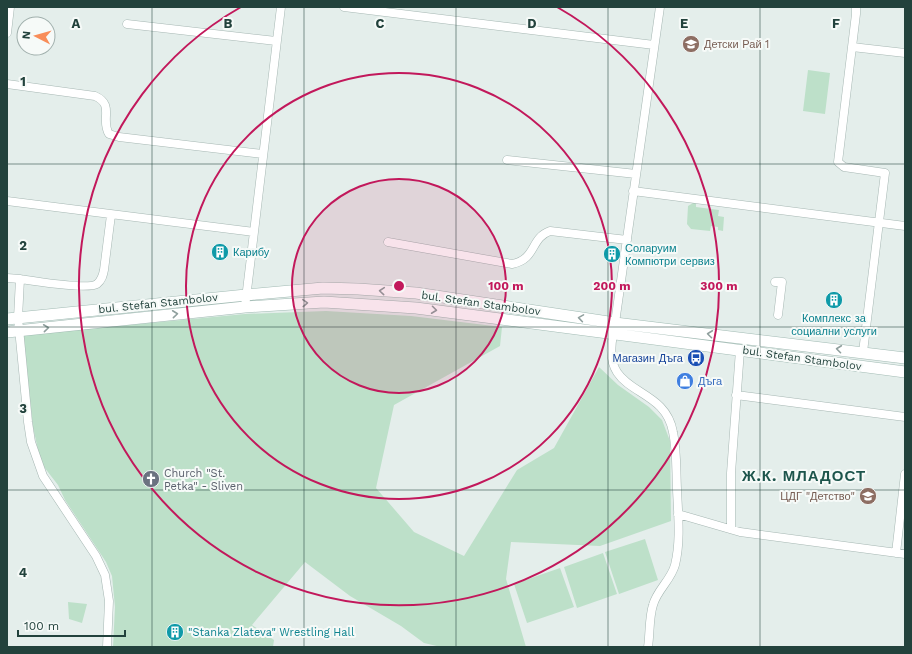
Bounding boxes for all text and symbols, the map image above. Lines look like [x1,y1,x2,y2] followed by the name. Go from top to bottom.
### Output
[16,16,56,56] north arrow
[72,16,81,31] text: A
[224,16,233,31] text: B
[376,16,385,31] text: C
[527,16,537,31] text: D
[680,16,688,31] text: E
[832,16,840,31] text: F
[20,30,33,40] text: N
[681,34,701,54] school or university icon: Детски Рай 1
[704,38,769,51] place label: Детски Рай 1
[20,74,26,89] text: 1
[19,238,27,253] text: 2
[210,242,230,262] building icon: Карибу
[625,242,715,268] place label: Соларуим Компютри сервиз
[602,244,622,264] building icon: Соларуим Компютри сервиз
[233,246,270,259] place label: Карибу
[392,279,406,293] centre of rings
[488,279,524,293] text: 100 m
[593,279,631,293] text: 200 m
[700,279,738,293] text: 300 m
[379,286,385,295] one-way arrow
[421,289,542,318] street label: bul. Stefan Stambolov
[824,290,844,310] building icon: Комплекс за социални услуги
[98,291,219,316] street label: bul. Stefan Stambolov
[302,299,308,307] one-way arrow
[431,305,437,314] one-way arrow
[172,310,178,319] one-way arrow
[791,312,877,338] place label: Комплекс за социални услуги
[577,314,584,323] one-way arrow
[43,323,49,332] one-way arrow
[706,330,713,339] one-way arrow
[742,344,863,373] street label: bul. Stefan Stambolov
[836,345,842,354] one-way arrow
[686,348,706,368] bus stop icon: Магазин Дъга
[613,352,684,365] place label: Магазин Дъга
[675,371,695,391] shop icon: Дъга
[698,375,723,388] place label: Дъга
[19,401,27,416] text: 3
[164,467,243,493] place label: Church "St. Petka" - Sliven
[741,467,866,485] district label: Ж.К. МЛАДОСТ
[141,469,161,489] church icon: Church "St. Petka" - Sliven
[858,486,878,506] school or university icon: ЦДГ "Детство"
[780,490,855,503] place label: ЦДГ "Детство"
[19,565,28,580] text: 4
[18,612,125,638] scale bar
[24,619,59,633] text: 100 m
[165,622,185,642] building icon: "Stanka Zlateva" Wrestling Hall
[188,626,355,639] place label: "Stanka Zlateva" Wrestling Hall

